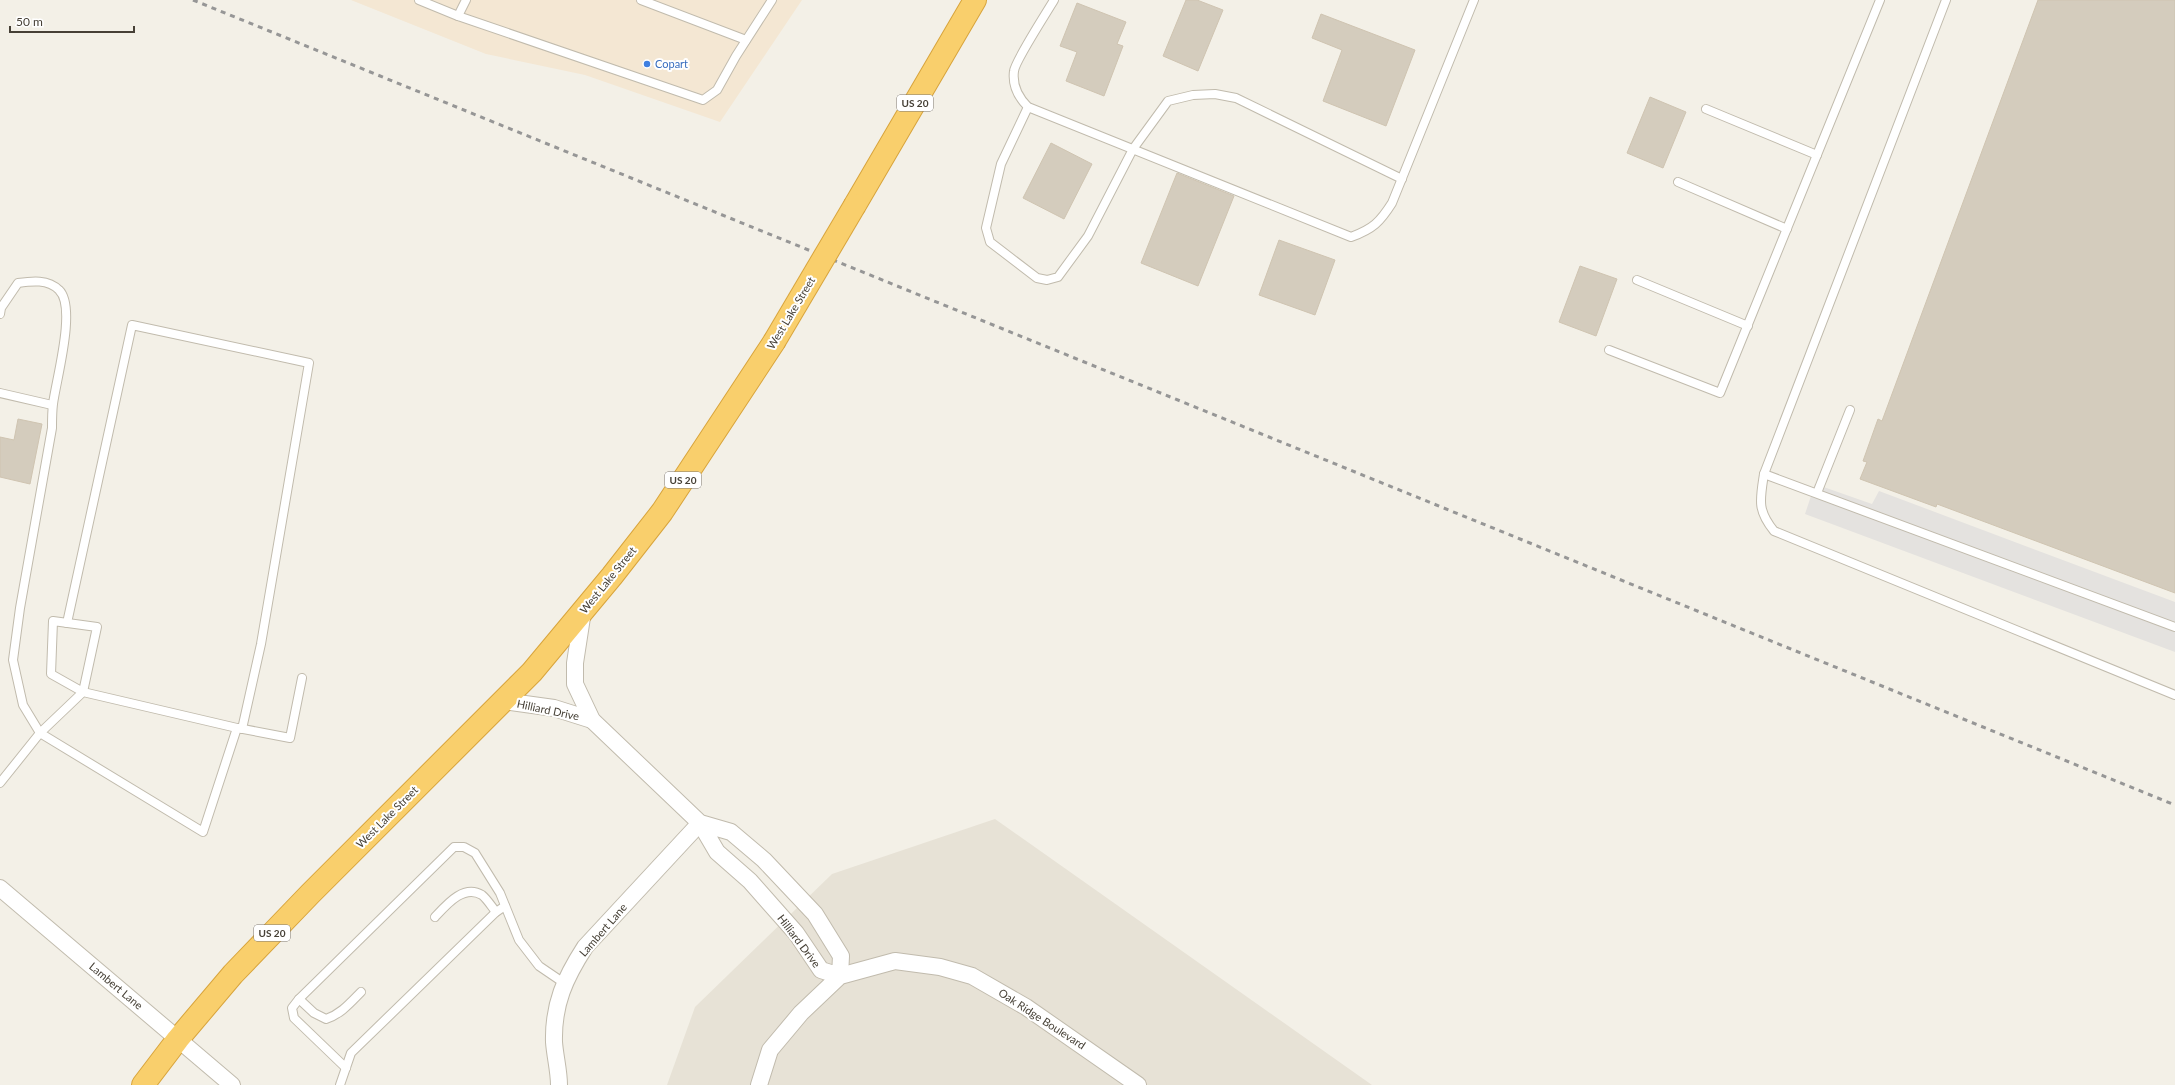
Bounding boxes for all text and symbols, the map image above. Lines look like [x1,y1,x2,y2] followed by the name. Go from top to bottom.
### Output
[10,8,134,34] scale bar
[16,14,43,29] text: 50 m
[655,57,688,70] place label: Copart
[642,59,652,69] marker: Copart
[897,95,933,111] road number: US 20
[764,274,817,351] street label: West Lake Street
[665,472,701,488] road number: US 20
[577,544,639,616] street label: West Lake Street
[516,697,581,722] street label: Hilliard Drive
[353,783,420,850] street label: West Lake Street
[576,900,629,959] street label: Lambert Lane
[775,912,824,970] street label: Hilliard Drive
[254,925,290,941] road number: US 20
[87,959,146,1012] street label: Lambert Lane
[996,986,1088,1052] street label: Oak Ridge Boulevard

